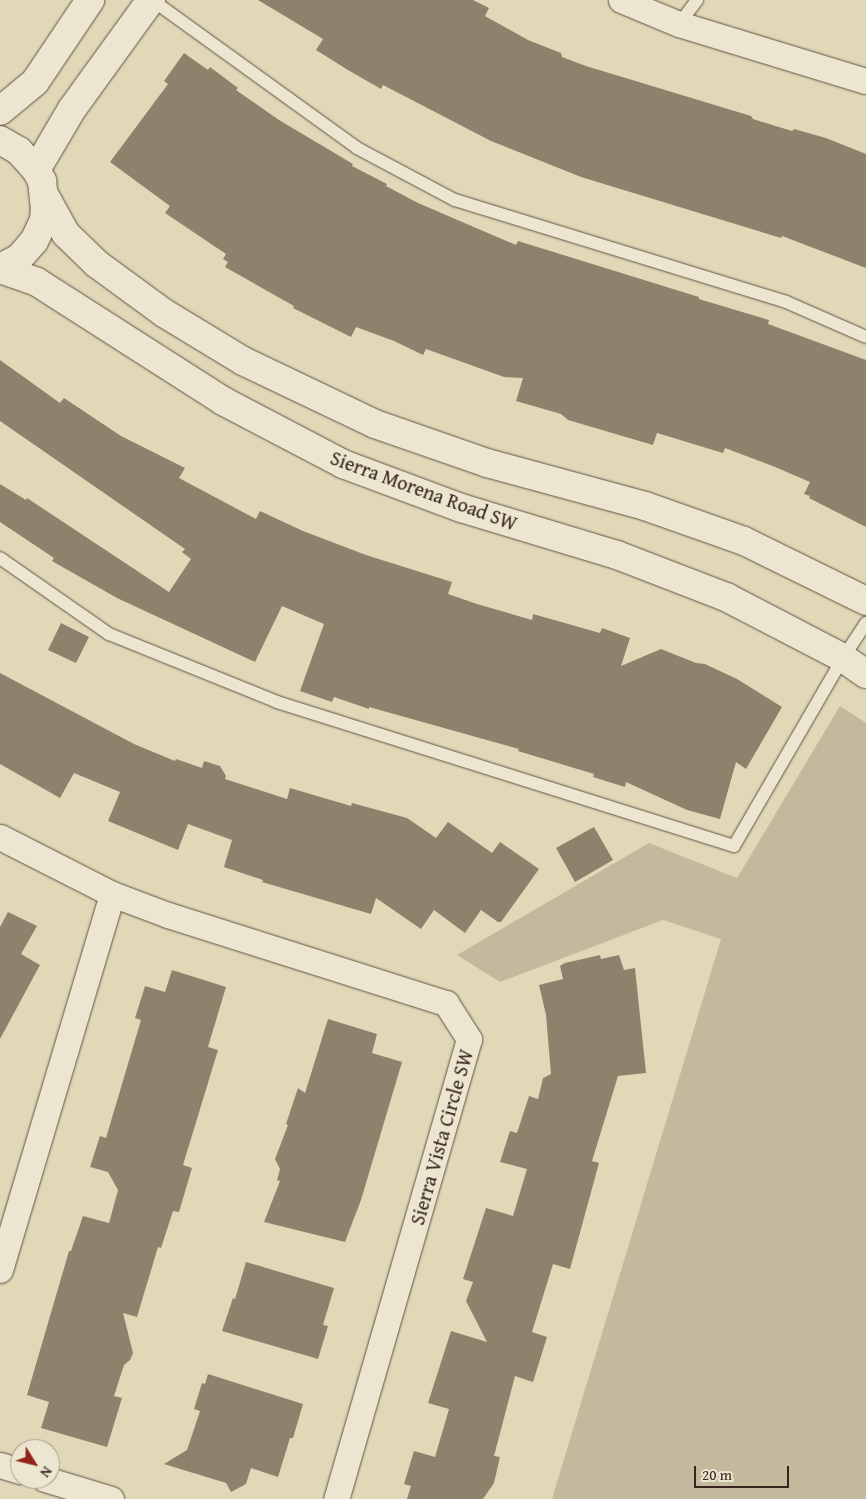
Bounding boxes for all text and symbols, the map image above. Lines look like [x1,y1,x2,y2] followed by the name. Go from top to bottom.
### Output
[327,445,521,535] street label: Sierra Morena Road SW
[404,1046,478,1228] street label: Sierra Vista Circle SW
[10,1439,60,1489] north arrow
[696,1456,791,1488] scale bar
[35,1463,57,1482] text: N
[702,1464,732,1485] text: 20 m

